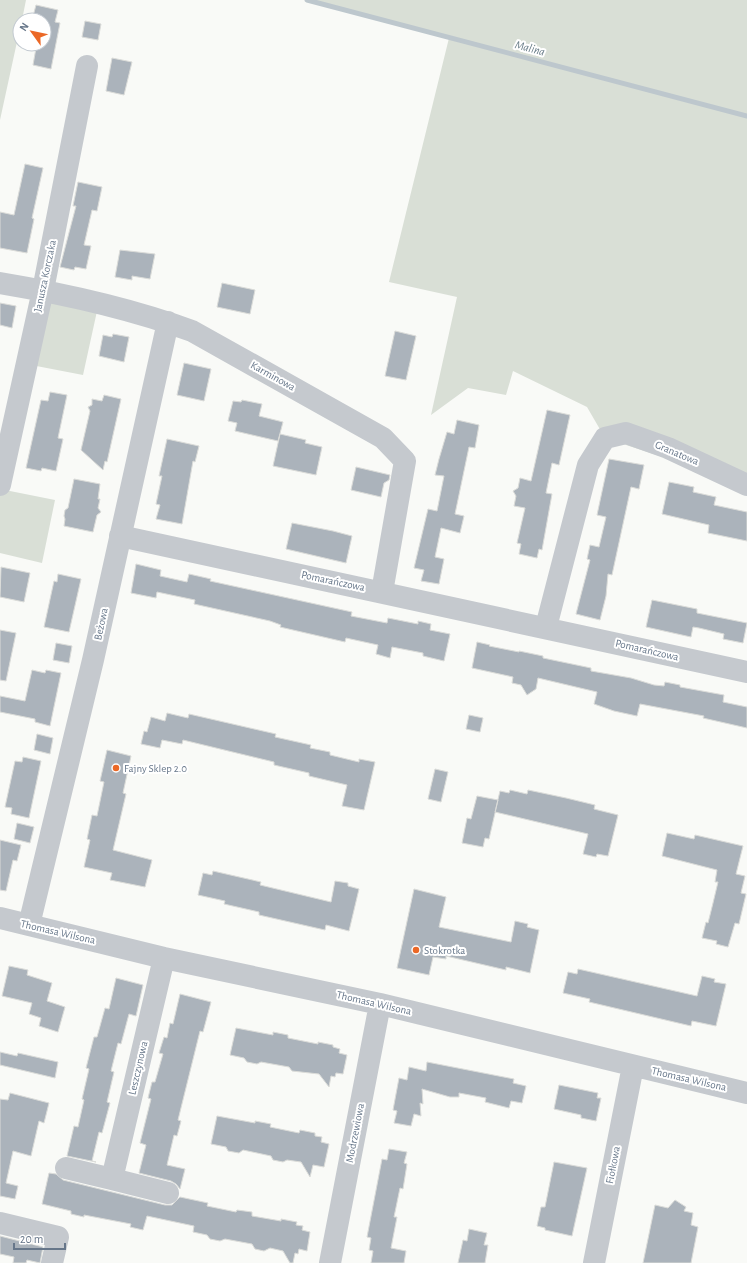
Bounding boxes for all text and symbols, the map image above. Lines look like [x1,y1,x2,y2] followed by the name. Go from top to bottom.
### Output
[12,12,52,52] north arrow
[17,21,31,33] text: N
[514,38,546,58] water label: Malina
[32,239,58,313] street label: Janusza Korczaka
[249,359,297,393] street label: Karminowa
[653,439,701,467] street label: Granatowa
[300,569,366,593] street label: Pomarańczowa
[92,607,110,641] street label: Beżowa
[614,637,680,663] street label: Pomarańczowa
[111,763,121,773] marker: Fajny Sklep 2.0
[124,763,187,774] place label: Fajny Sklep 2.0
[20,918,96,946] street label: Thomasa Wilsona
[411,945,421,955] marker: Stokrotka
[424,945,465,956] place label: Stokrotka
[336,989,412,1017] street label: Thomasa Wilsona
[126,1040,150,1096] street label: Leszczynowa
[651,1065,727,1093] street label: Thomasa Wilsona
[344,1102,366,1164] street label: Modrzewiowa
[604,1145,622,1185] street label: Fiołkowa
[14,1225,65,1251] scale bar
[20,1233,43,1245] text: 20 m

